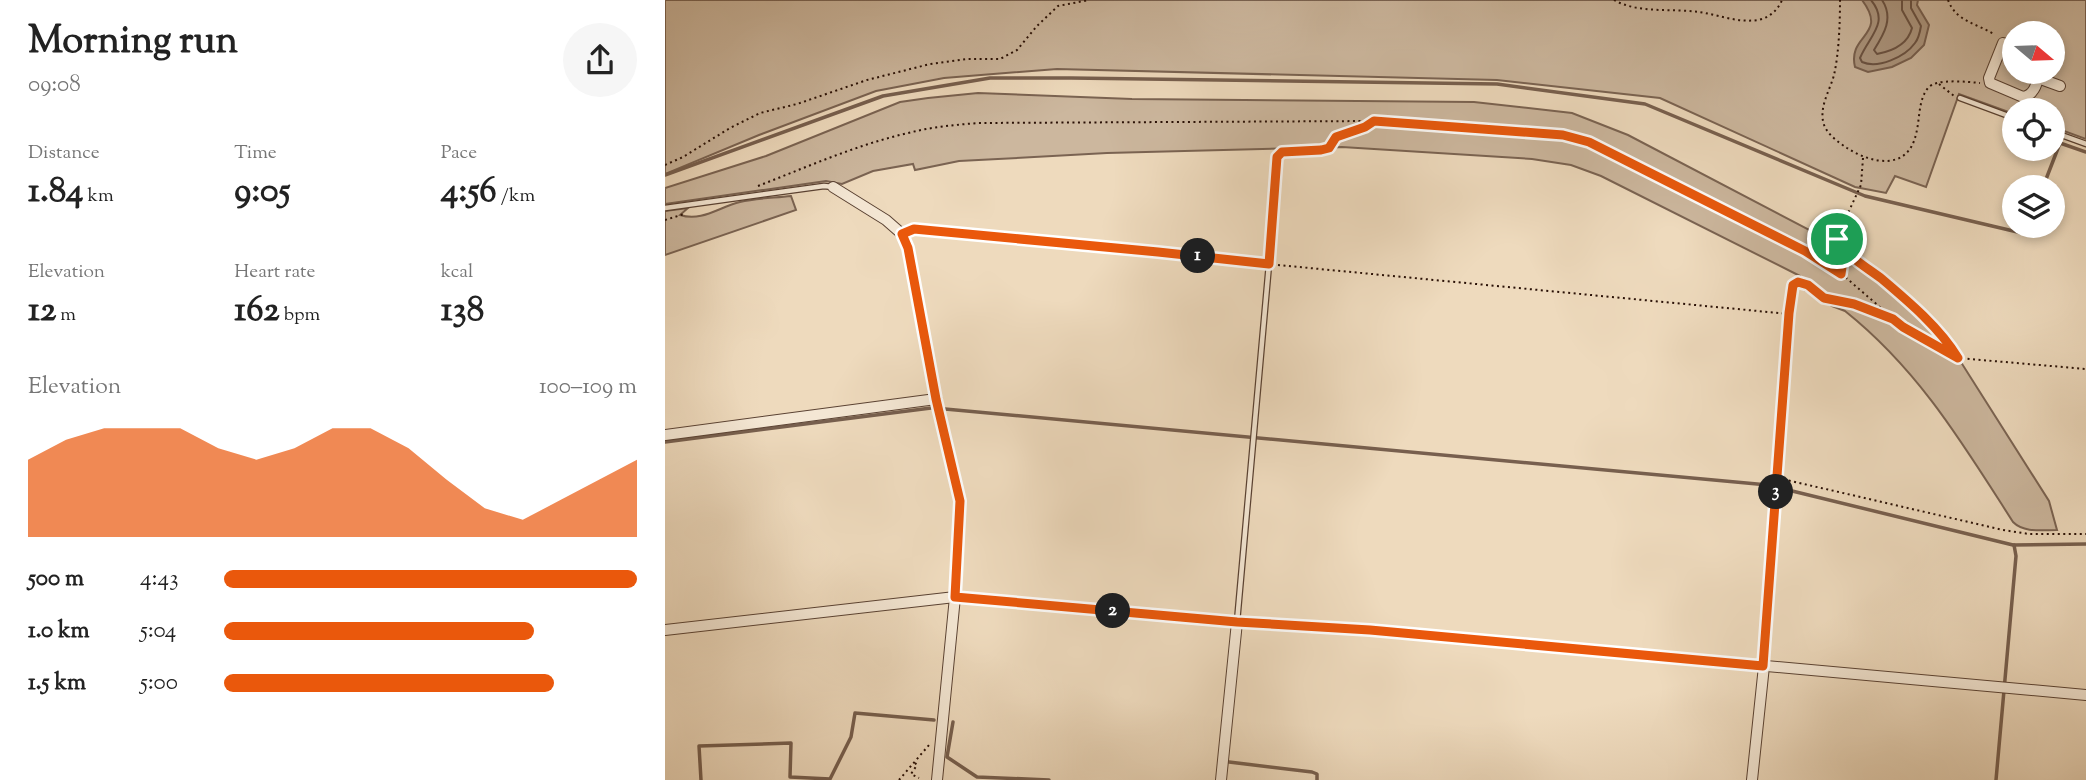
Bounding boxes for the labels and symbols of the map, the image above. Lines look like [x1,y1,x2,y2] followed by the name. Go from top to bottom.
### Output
[2002,21,2065,84] north arrow
[1807,209,1867,269] pin
[1181,238,1215,274] pin: 1
[1759,475,1793,510] pin: 3
[1095,594,1131,628] pin: 2

